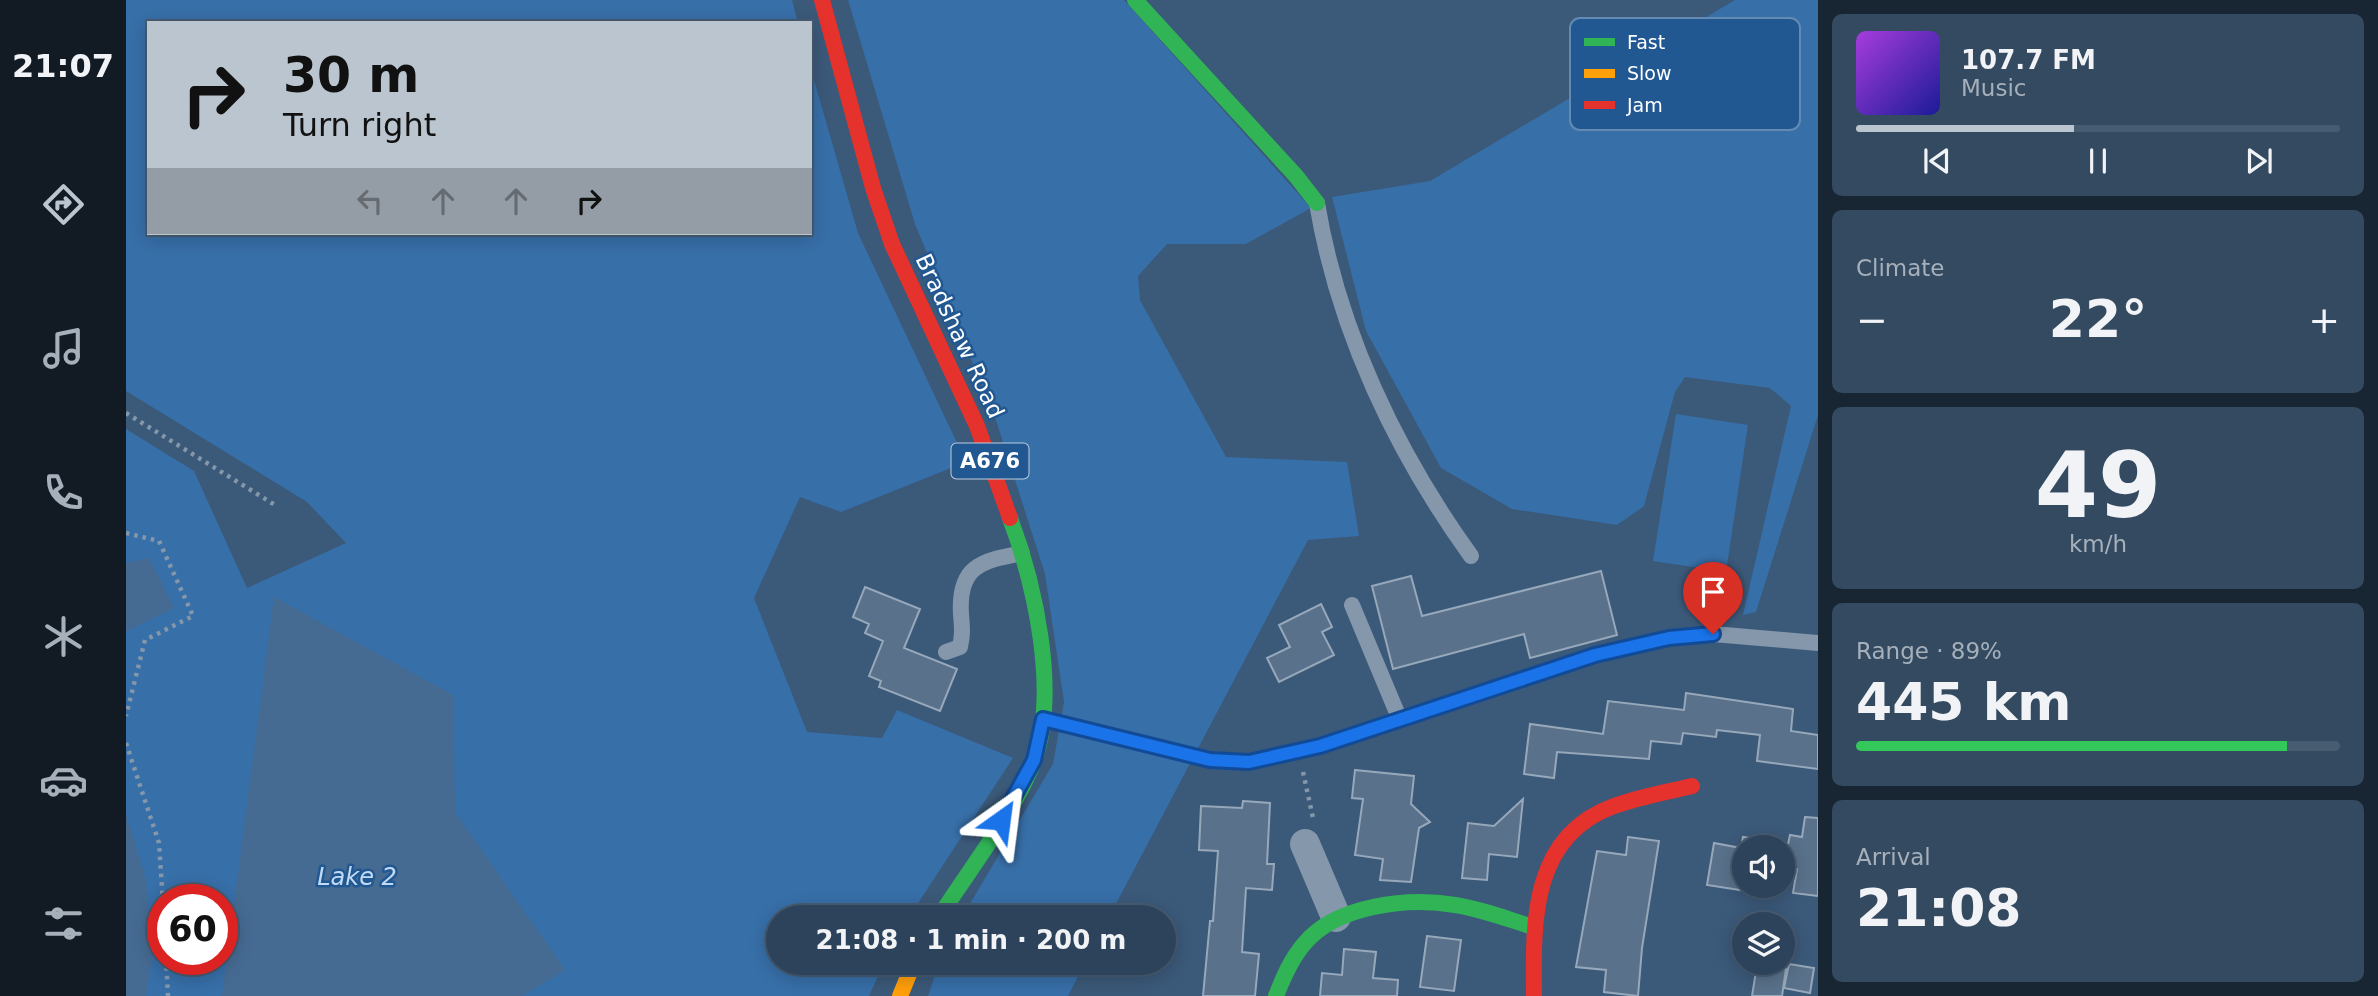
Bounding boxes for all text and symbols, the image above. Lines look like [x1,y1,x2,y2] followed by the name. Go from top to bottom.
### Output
[1570,18,1800,130] legend
[1627,31,1665,53] text: Fast
[1961,45,2096,75] text: 107.7 FM
[12,47,114,85] text: 21:07
[283,47,419,104] text: 30 m
[168,49,259,140] icon: right
[1627,62,1672,84] text: Slow
[1961,75,2026,101] text: Music
[1626,94,1663,116] text: Jam
[283,106,436,144] text: Turn right
[1918,142,1956,180] icon: previous
[2079,142,2117,180] icon: pause
[2240,142,2278,180] icon: next
[39,180,88,229] icon: directions
[351,182,389,220] icon: left
[424,182,462,220] icon: ahead
[497,182,535,220] icon: ahead
[570,182,608,220] icon: right
[911,250,1009,422] street label: Bradshaw Road
[1856,255,1945,281] text: Climate
[2049,289,2147,349] text: 22°
[1856,298,1888,342] text: −
[2308,298,2340,342] text: +
[39,324,88,373] icon: music
[2035,433,2161,538] text: 49
[952,444,1029,478] road number: A676
[39,468,88,517] icon: phone
[2069,531,2127,557] text: km/h
[1683,562,1743,634] pin
[1694,573,1732,611] icon: arrive
[39,612,88,661] icon: climate
[1856,638,2002,664] text: Range · 89%
[1856,672,2071,732] text: 445 km
[39,756,88,805] icon: car
[964,783,1038,857] position arrow
[1732,835,1795,975] map controls
[1732,835,1795,898] button: sound
[1856,844,1931,870] text: Arrival
[317,863,397,891] water label: Lake 2
[1856,878,2022,938] text: 21:08
[147,884,238,975] speed limit sign: 60
[39,899,88,948] icon: filters
[1732,912,1795,975] button: layers
[816,925,1126,955] text: 21:08 · 1 min · 200 m

